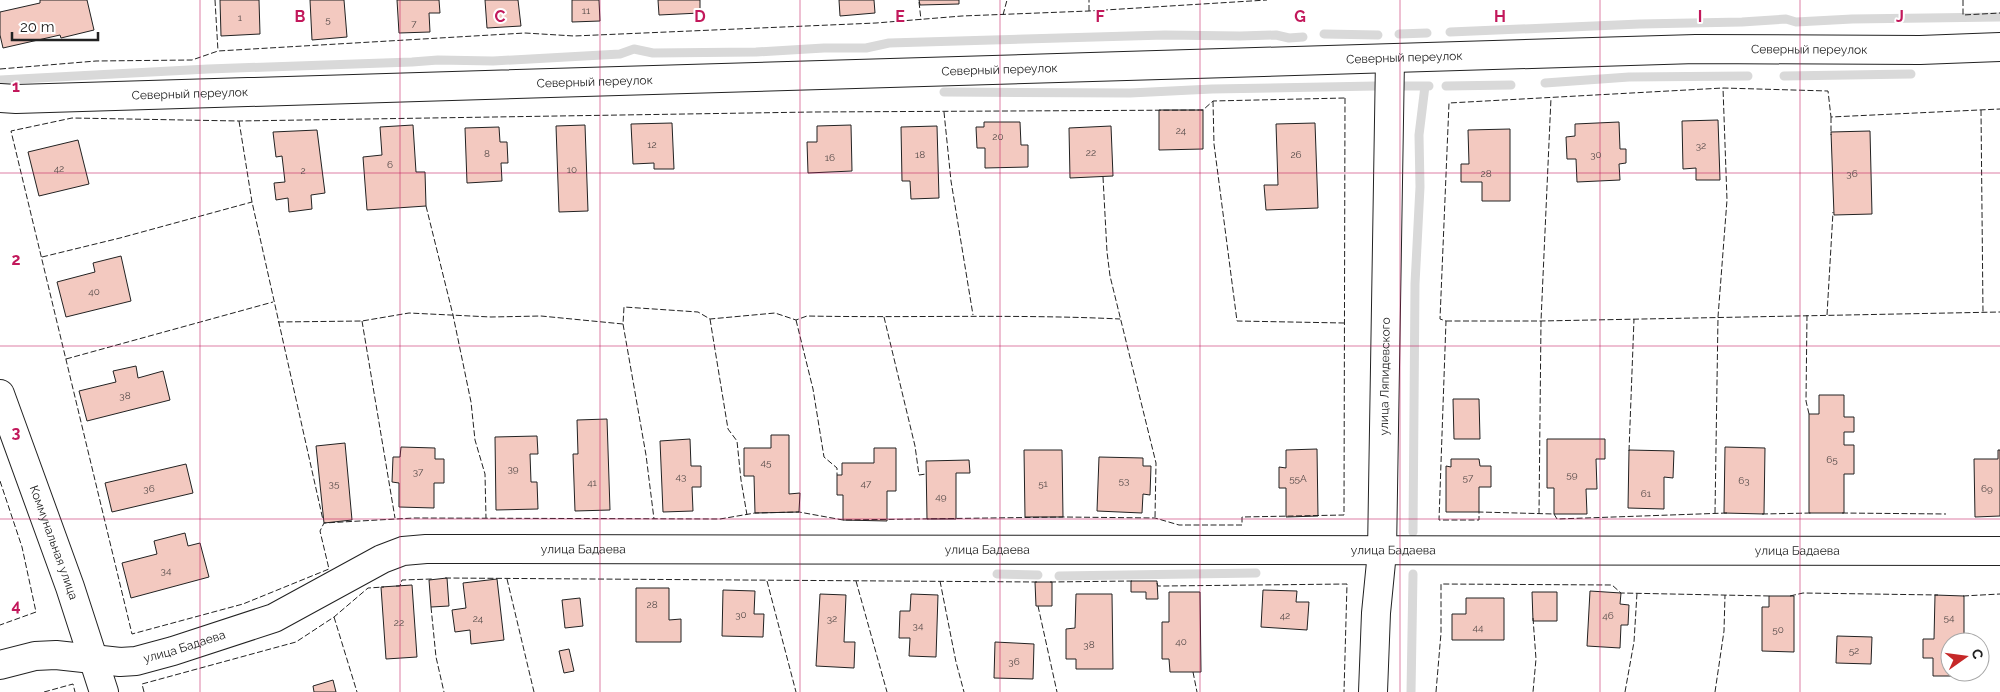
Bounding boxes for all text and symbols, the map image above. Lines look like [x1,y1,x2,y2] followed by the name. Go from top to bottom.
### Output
[582,5,591,16] house number: 11
[295,7,306,26] text: B
[495,7,506,26] text: C
[694,7,706,26] text: D
[895,7,905,26] text: E
[1095,7,1105,26] text: F
[1294,7,1306,26] text: G
[1494,7,1506,26] text: H
[1698,7,1702,26] text: I
[1896,7,1904,26] text: J
[12,10,99,42] scale bar
[238,12,243,23] house number: 1
[325,14,331,25] house number: 5
[20,18,55,36] text: 20 m
[411,18,417,29] house number: 7
[1751,42,1867,57] street label: Северный переулок
[1346,49,1463,66] street label: Северный переулок
[941,61,1058,78] street label: Северный переулок
[536,73,653,91] street label: Северный переулок
[12,77,20,96] text: 1
[132,85,248,103] street label: Северный переулок
[1176,125,1187,136] house number: 24
[992,131,1004,142] house number: 20
[647,139,657,150] house number: 12
[1696,140,1706,151] house number: 32
[1086,147,1096,158] house number: 22
[484,148,490,159] house number: 8
[915,149,925,160] house number: 18
[1290,149,1302,160] house number: 26
[1590,149,1602,160] house number: 30
[825,152,835,163] house number: 16
[387,159,393,170] house number: 6
[54,163,64,174] house number: 42
[567,164,577,175] house number: 10
[300,165,306,176] house number: 2
[1480,168,1492,179] house number: 28
[1846,168,1858,179] house number: 36
[11,250,21,269] text: 2
[88,286,100,297] house number: 40
[1377,317,1393,436] street label: улица Ляпидевского
[119,390,131,401] house number: 38
[12,423,21,442] text: 3
[1826,454,1838,465] house number: 65
[761,457,772,468] house number: 45
[507,463,519,474] house number: 39
[413,466,424,477] house number: 37
[1566,469,1578,480] house number: 59
[676,471,686,482] house number: 43
[1463,472,1474,483] house number: 57
[1289,473,1307,484] house number: 55А
[1119,475,1129,486] house number: 53
[1738,475,1750,486] house number: 63
[587,477,598,488] house number: 41
[329,478,340,489] house number: 35
[861,478,872,489] house number: 47
[1038,478,1049,489] house number: 51
[143,483,155,494] house number: 36
[1981,483,1993,494] house number: 69
[27,484,81,601] street label: Коммунальная улица
[1641,488,1652,499] house number: 61
[935,491,947,502] house number: 49
[541,542,626,556] street label: улица Бадаева
[945,543,1030,557] street label: улица Бадаева
[1351,543,1436,557] street label: улица Бадаева
[1755,544,1840,558] street label: улица Бадаева
[161,565,172,576] house number: 34
[11,596,21,615] text: 4
[646,599,658,610] house number: 28
[735,609,747,620] house number: 30
[1280,610,1290,621] house number: 42
[1602,610,1614,621] house number: 46
[1944,612,1955,623] house number: 54
[473,613,484,624] house number: 24
[827,613,837,624] house number: 32
[394,617,404,628] house number: 22
[913,620,924,631] house number: 34
[1473,622,1484,633] house number: 44
[1772,624,1784,635] house number: 50
[142,627,227,666] street label: улица Бадаева
[1940,632,1990,682] north arrow
[1175,636,1187,647] house number: 40
[1083,639,1095,650] house number: 38
[1849,645,1859,656] house number: 52
[1969,647,1987,661] text: С
[1008,656,1020,667] house number: 36

